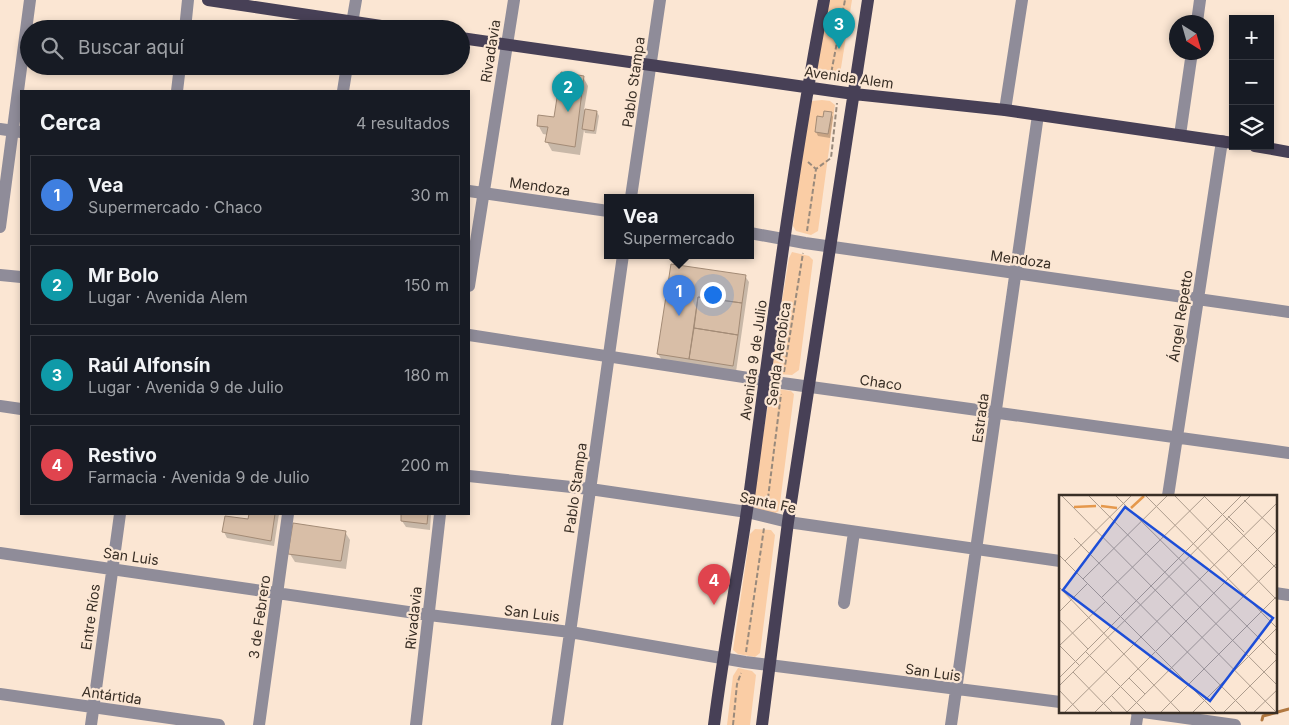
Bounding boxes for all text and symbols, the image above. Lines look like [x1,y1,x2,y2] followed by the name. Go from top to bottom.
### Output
[823,8,855,49] pin: 3
[1169,15,1214,60] north arrow
[1229,15,1274,150] map controls
[1229,15,1274,60] button: +
[477,18,503,84] street label: Rivadavia
[20,20,470,75] search box
[38,34,66,62] icon: search
[78,36,184,59] text: Buscar aquí
[618,36,648,128] street label: Pablo Stampa
[1229,60,1274,105] button: −
[803,62,895,92] street label: Avenida Alem
[552,71,584,112] pin: 2
[1229,105,1274,150] button: layers
[40,110,101,135] text: Cerca
[356,113,450,133] text: 4 resultados
[508,173,572,199] street label: Mendoza
[88,174,124,197] text: Vea
[54,185,60,205] text: 1
[411,185,449,205] text: 30 m
[604,194,754,259] popup
[88,197,262,217] text: Supermercado · Chaco
[623,205,659,228] text: Vea
[623,228,735,248] text: Supermercado
[989,246,1053,272] street label: Mendoza
[88,264,159,287] text: Mr Bolo
[1164,269,1196,363] street label: Ángel Repetto
[52,275,62,295] text: 2
[404,275,449,295] text: 150 m
[663,275,695,316] pin: 1
[700,282,726,308] your location
[88,287,248,307] text: Lugar · Avenida Alem
[736,299,770,421] street label: Avenida 9 de Julio
[762,301,794,407] street label: Senda Aerobica
[88,354,210,377] text: Raúl Alfonsín
[52,365,62,385] text: 3
[404,365,449,385] text: 180 m
[859,371,903,393] street label: Chaco
[88,377,284,397] text: Lugar · Avenida 9 de Julio
[968,392,992,444] street label: Estrada
[560,442,590,534] street label: Pablo Stampa
[88,444,157,467] text: Restivo
[52,455,62,475] text: 4
[401,455,449,475] text: 200 m
[88,467,309,487] text: Farmacia · Avenida 9 de Julio
[738,488,798,516] street label: Santa Fe
[1059,495,1276,712] inset map
[102,544,160,568] street label: San Luis
[698,564,730,605] pin: 4
[245,574,273,660] street label: 3 de Febrero
[77,583,103,651] street label: Entre Ríos
[401,586,425,650] street label: Rivadavia
[503,601,561,625] street label: San Luis
[904,660,962,684] street label: San Luis
[81,682,143,708] street label: Antártida

